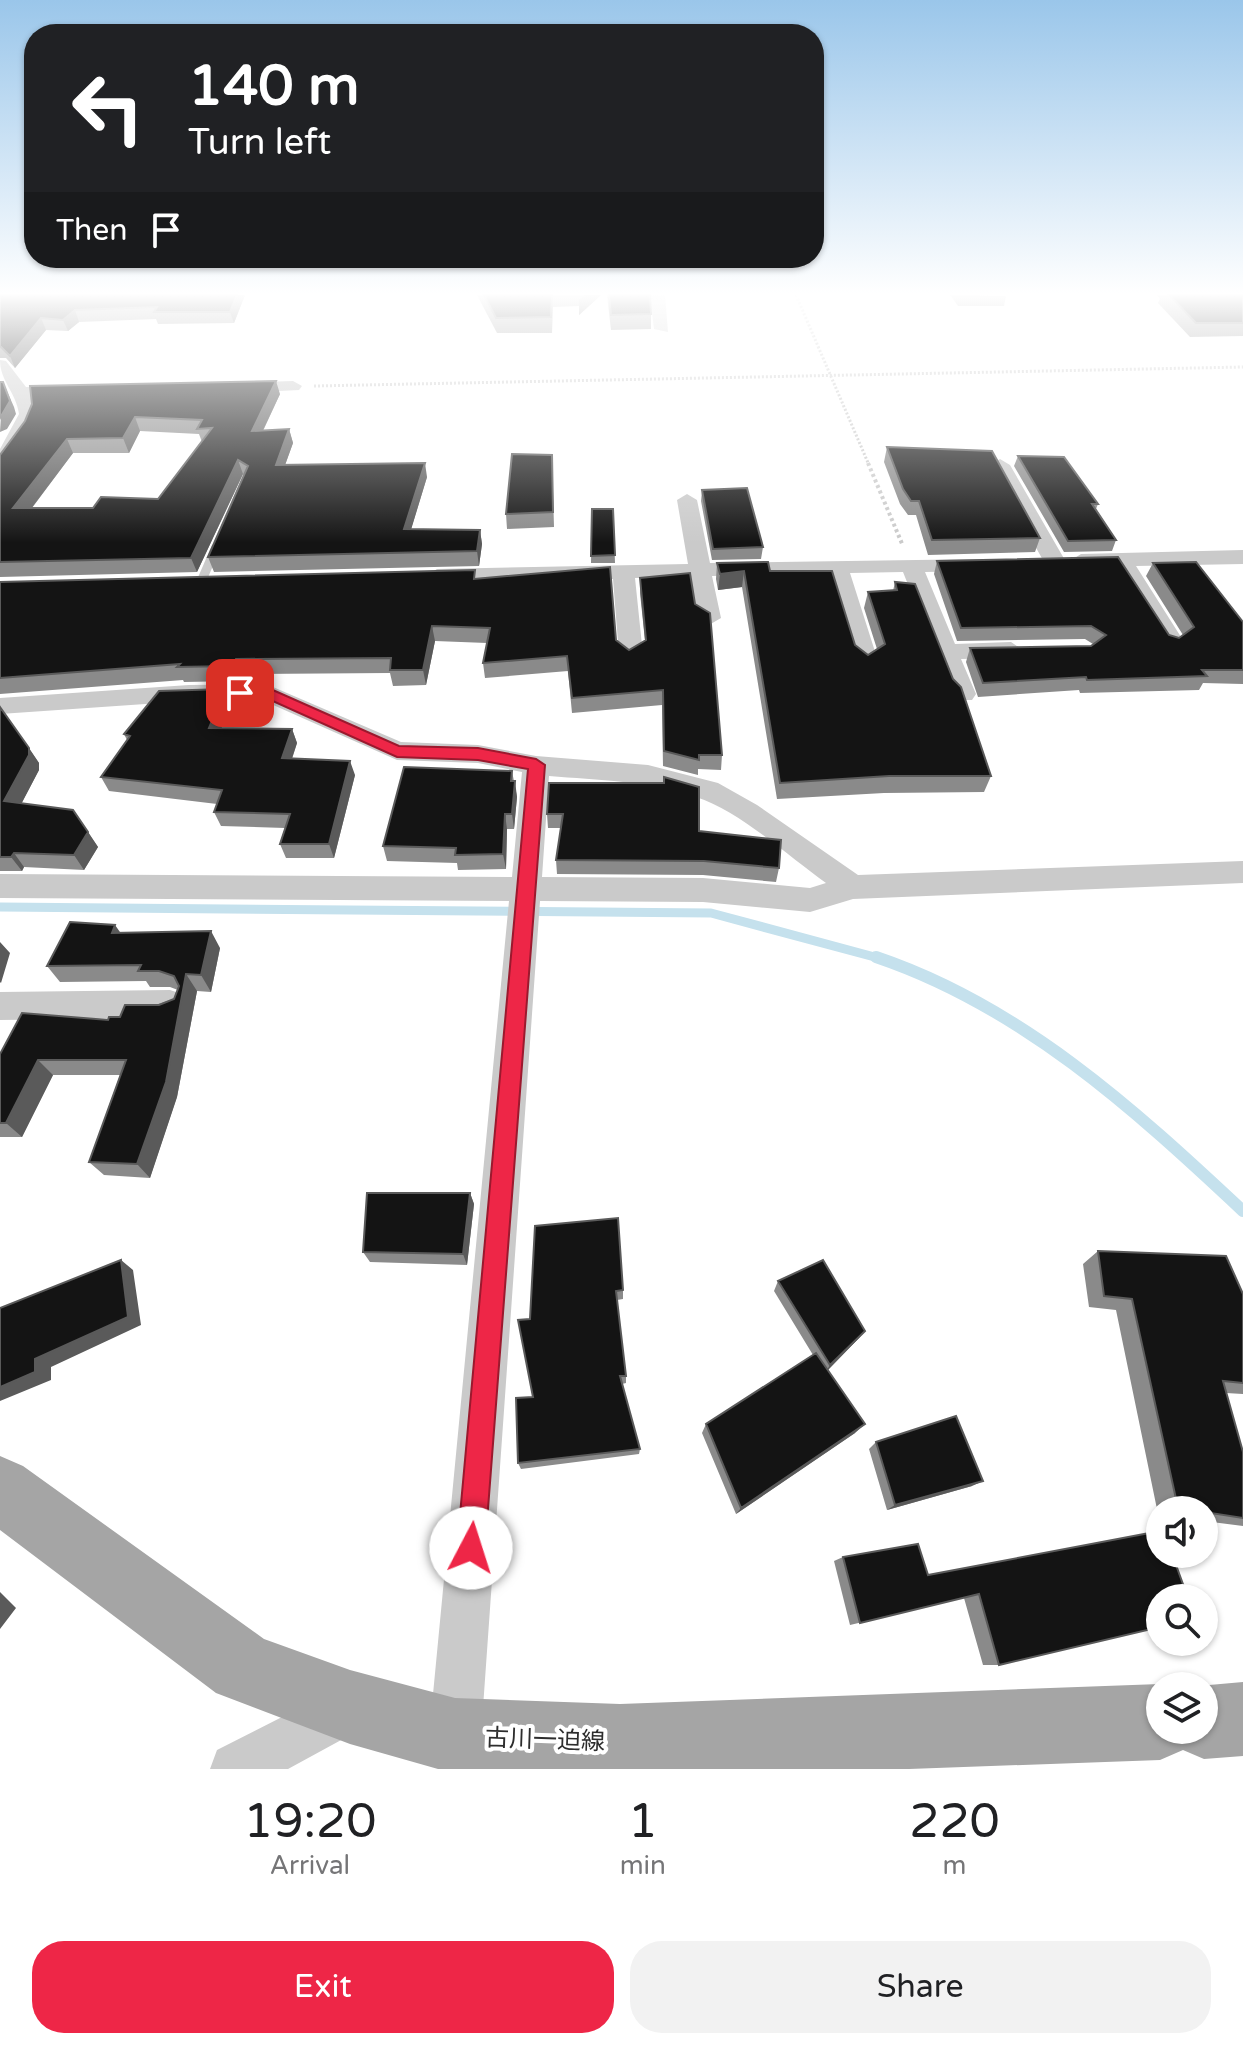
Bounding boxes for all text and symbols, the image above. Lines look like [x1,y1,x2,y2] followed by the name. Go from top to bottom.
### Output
[188,53,359,120] text: 140 m
[56,56,160,160] icon: left
[188,121,331,164] text: Turn left
[144,208,188,252] icon: arrive
[56,212,128,249] text: Then
[206,659,274,727] pin
[218,671,262,715] icon: arrive
[1146,1496,1218,1744] map controls
[1146,1496,1218,1568] button: sound
[429,1506,513,1590] position arrow
[1146,1584,1218,1656] button: search
[1146,1672,1218,1744] button: layers
[485,1723,605,1757] street label: 古川一迫線
[243,1793,376,1851] text: 19:20
[628,1793,658,1851] text: 1
[909,1793,1000,1851] text: 220
[270,1850,350,1881] text: Arrival
[620,1850,666,1881] text: min
[943,1850,966,1881] text: m
[32,1941,614,2033] button: Exit
[630,1941,1211,2033] button: Share

